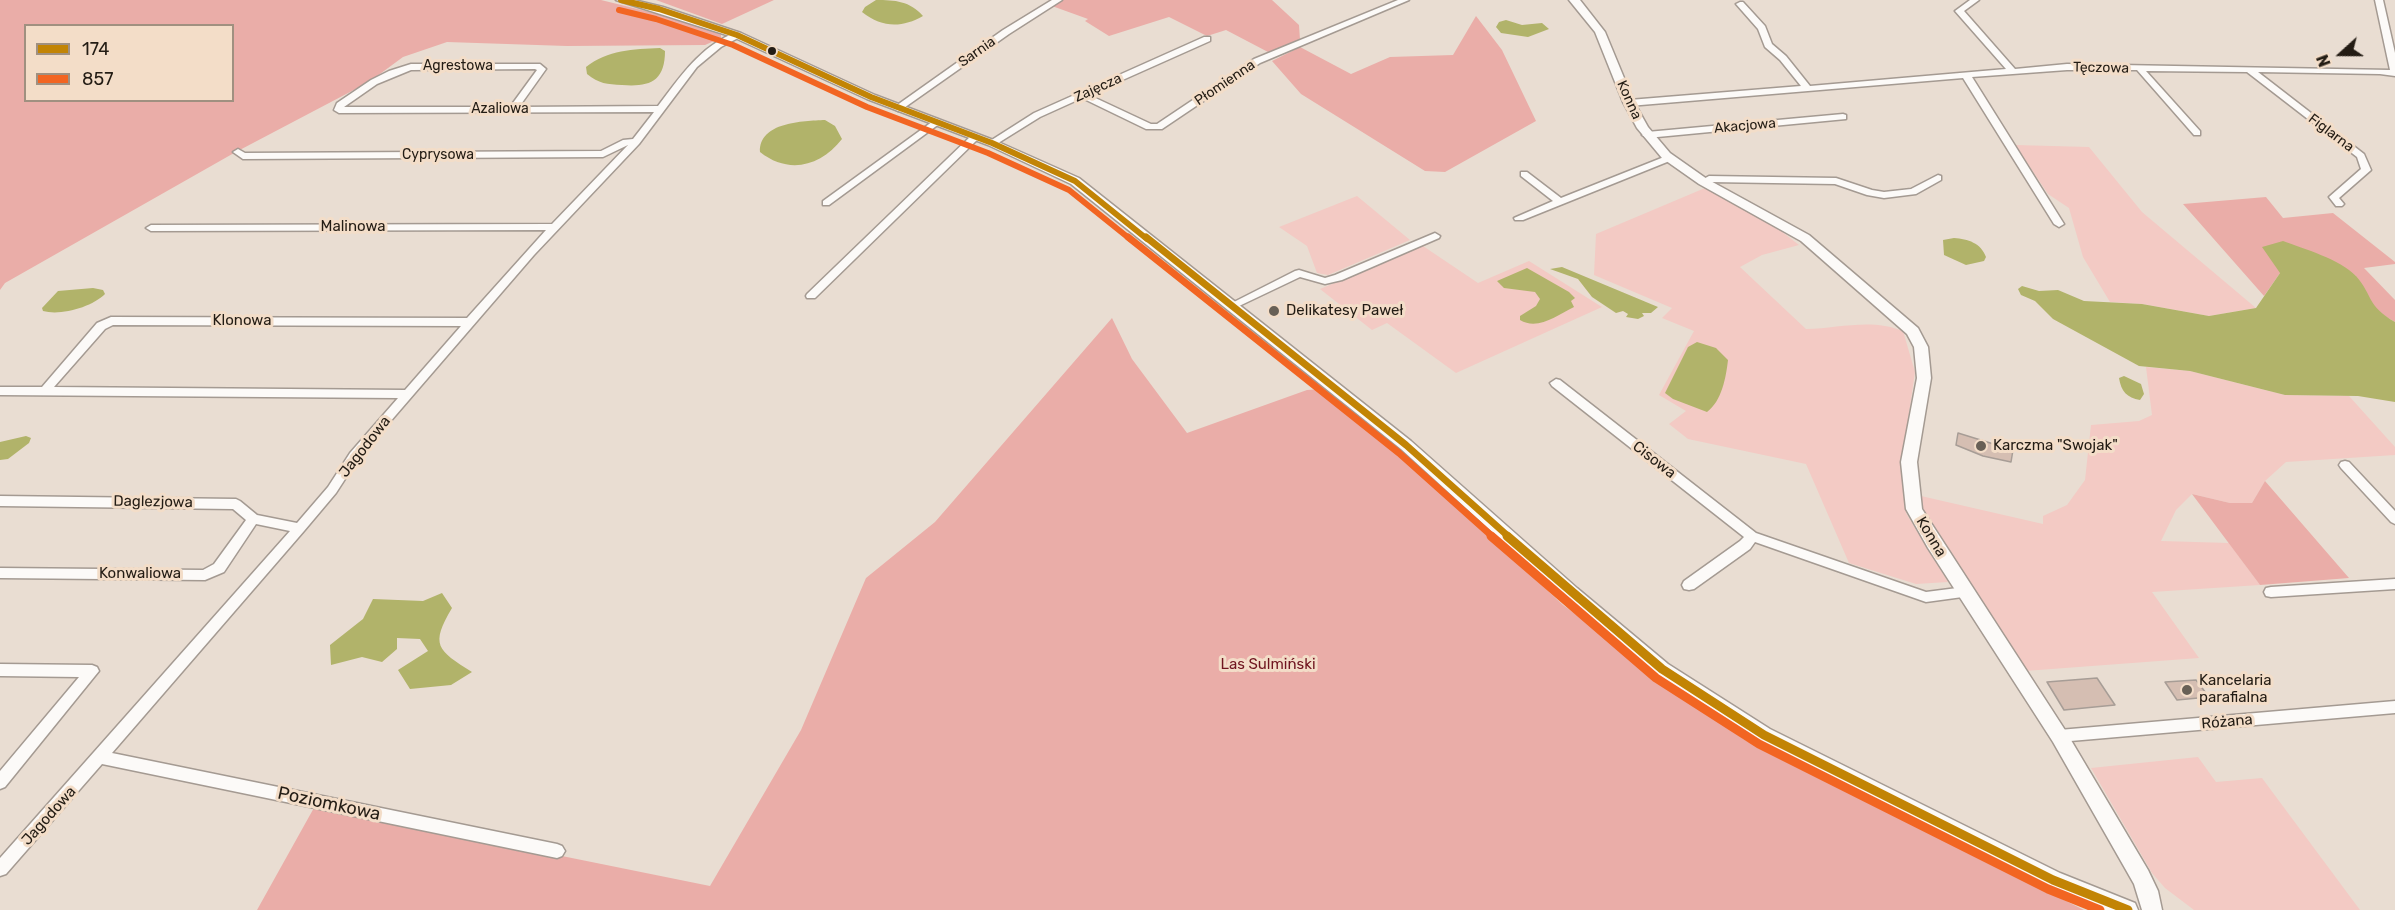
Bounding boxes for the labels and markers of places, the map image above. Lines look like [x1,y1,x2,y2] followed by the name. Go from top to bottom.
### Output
[766,45,778,57] unlabelled marker
[1286,302,1403,320] place label: Delikatesy Paweł
[1267,304,1281,318] marker: Delikatesy Paweł
[1993,437,2118,455] place label: Karczma "Swojak"
[1974,439,1988,453] marker: Karczma "Swojak"
[2199,672,2271,707] place label: Kancelaria parafialna
[2180,683,2194,697] marker: Kancelaria parafialna

